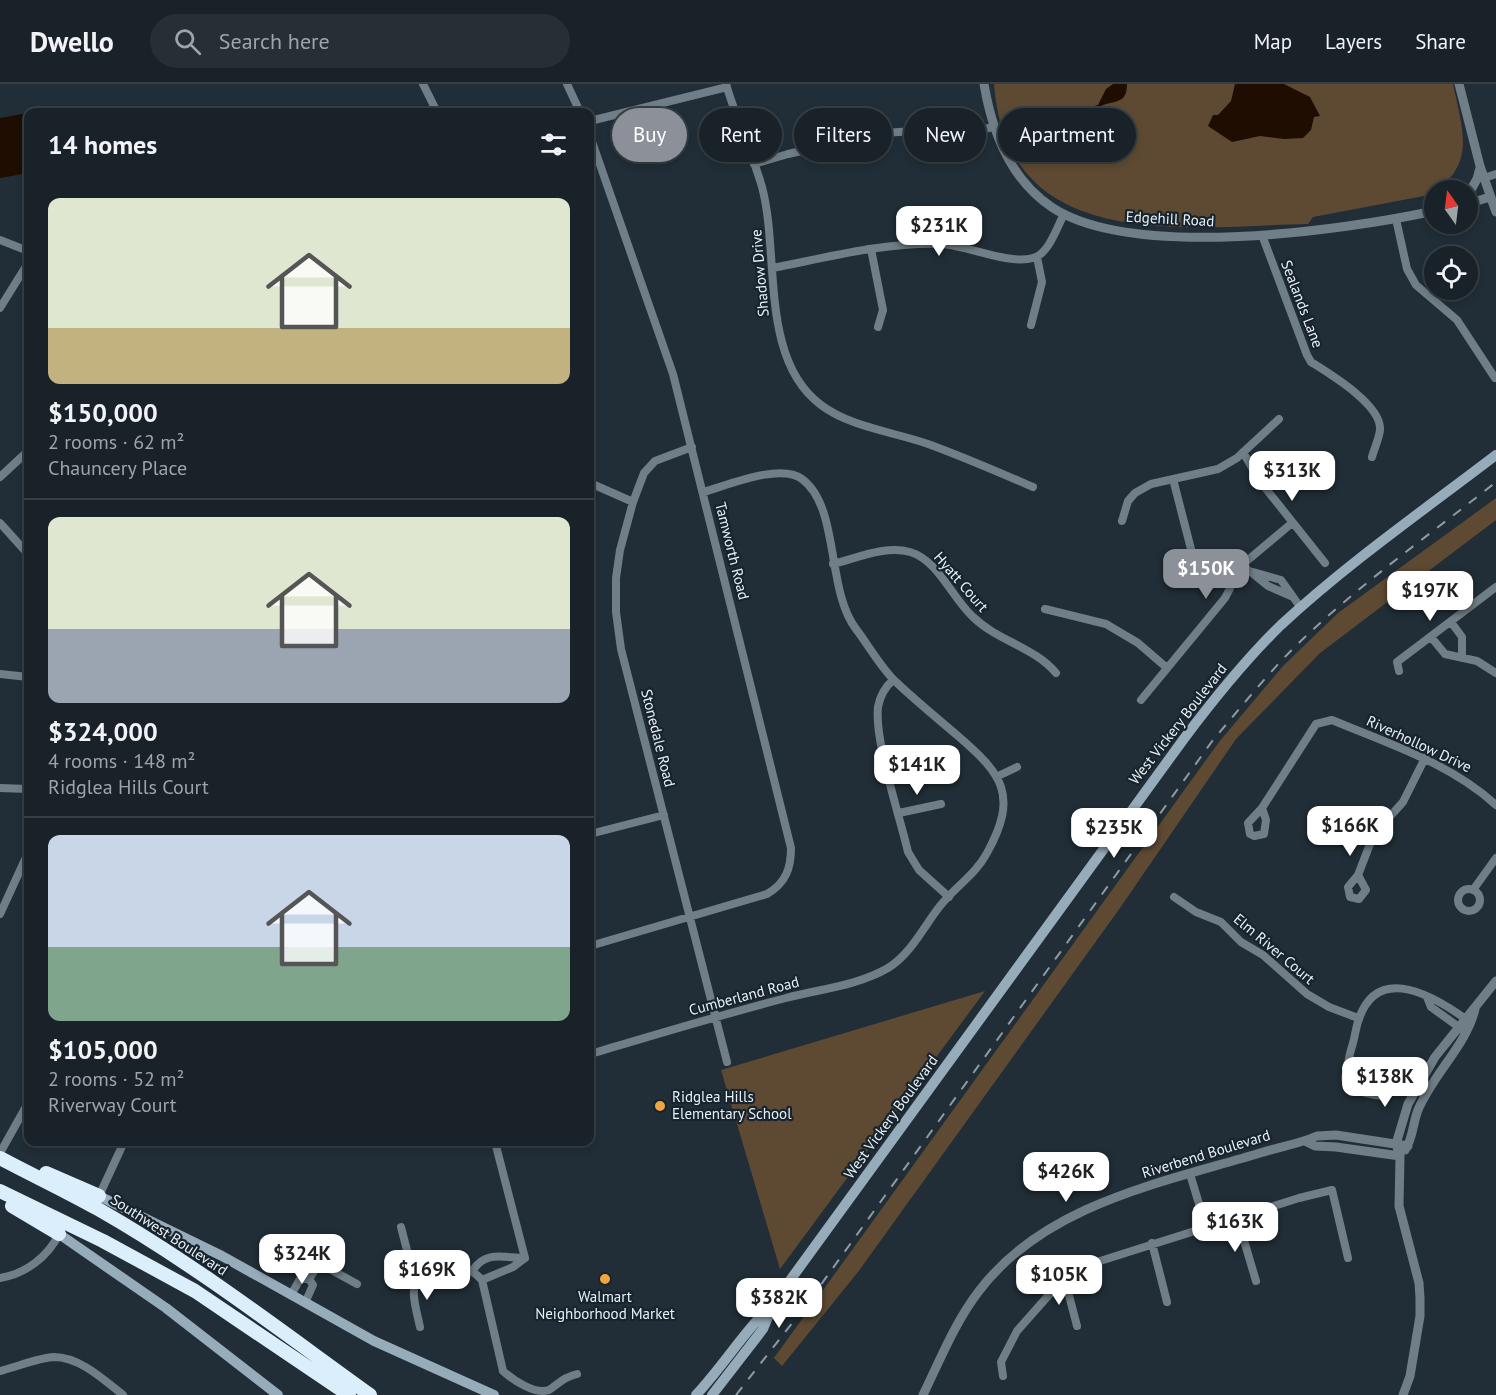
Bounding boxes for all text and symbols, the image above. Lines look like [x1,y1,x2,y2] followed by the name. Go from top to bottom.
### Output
[150,14,570,68] search box
[30,23,114,60] text: Dwello
[171,25,204,58] icon: search
[219,27,330,55] text: Search here
[1254,28,1292,55] text: Map
[1325,28,1382,55] text: Layers
[1415,28,1466,55] text: Share
[612,108,687,162] chip: Buy
[699,108,782,162] chip: Rent
[794,108,892,162] chip: Filters
[904,108,986,162] chip: New
[998,108,1136,162] chip: Apartment
[48,128,157,161] text: 14 homes
[537,128,570,161] icon: filters
[1424,180,1478,234] north arrow
[1424,180,1478,300] map controls
[897,206,981,257] pin: $231K
[1125,207,1215,230] street label: Edgehill Road
[910,212,968,238] text: $231K
[746,228,773,318] street label: Shadow Drive
[255,237,363,345] icon: home
[1424,246,1478,300] button: locate
[1277,257,1328,350] street label: Sealands Lane
[48,396,158,429] text: $150,000
[48,429,184,455] text: 2 rooms · 62 m²
[1250,451,1334,502] pin: $313K
[48,455,187,481] text: Chauncery Place
[1263,457,1321,483] text: $313K
[711,500,754,602] street label: Tamworth Road
[930,548,993,616] street label: Hyatt Court
[1164,549,1248,600] pin: $150K
[1177,555,1235,581] text: $150K
[255,556,363,664] icon: home
[1388,571,1472,622] pin: $197K
[1401,577,1459,603] text: $197K
[1124,659,1231,788] street label: West Vickery Boulevard
[637,687,680,789] street label: Stonedale Road
[1364,711,1475,776] street label: Riverhollow Drive
[48,715,158,748] text: $324,000
[875,745,959,796] pin: $141K
[48,748,195,774] text: 4 rooms · 148 m²
[888,751,946,777] text: $141K
[48,774,209,800] text: Ridglea Hills Court
[1308,806,1392,857] pin: $166K
[1072,808,1156,859] pin: $235K
[1321,812,1379,838] text: $166K
[1085,814,1143,840] text: $235K
[255,874,363,982] icon: home
[1230,909,1319,988] street label: Elm River Court
[687,972,801,1019] street label: Cumberland Road
[48,1033,158,1066] text: $105,000
[839,1051,942,1182] street label: West Vickery Boulevard
[1343,1057,1427,1108] pin: $138K
[1356,1063,1414,1089] text: $138K
[48,1066,184,1092] text: 2 rooms · 52 m²
[672,1087,792,1123] place label: Ridglea Hills Elementary School
[48,1092,177,1118] text: Riverway Court
[653,1099,667,1113] marker: Ridglea Hills Elementary School
[1139,1125,1272,1182] street label: Riverbend Boulevard
[1024,1152,1108,1203] pin: $426K
[1037,1158,1095,1184] text: $426K
[107,1190,231,1279] street label: Southwest Boulevard
[1193,1202,1277,1253] pin: $163K
[1206,1208,1264,1234] text: $163K
[260,1234,344,1285] pin: $324K
[273,1240,331,1266] text: $324K
[385,1250,469,1301] pin: $169K
[1017,1255,1101,1306] pin: $105K
[398,1256,456,1282] text: $169K
[1030,1261,1088,1287] text: $105K
[598,1272,612,1286] marker: Walmart Neighborhood Market
[737,1278,821,1329] pin: $382K
[750,1284,808,1310] text: $382K
[535,1287,675,1323] place label: Walmart Neighborhood Market

